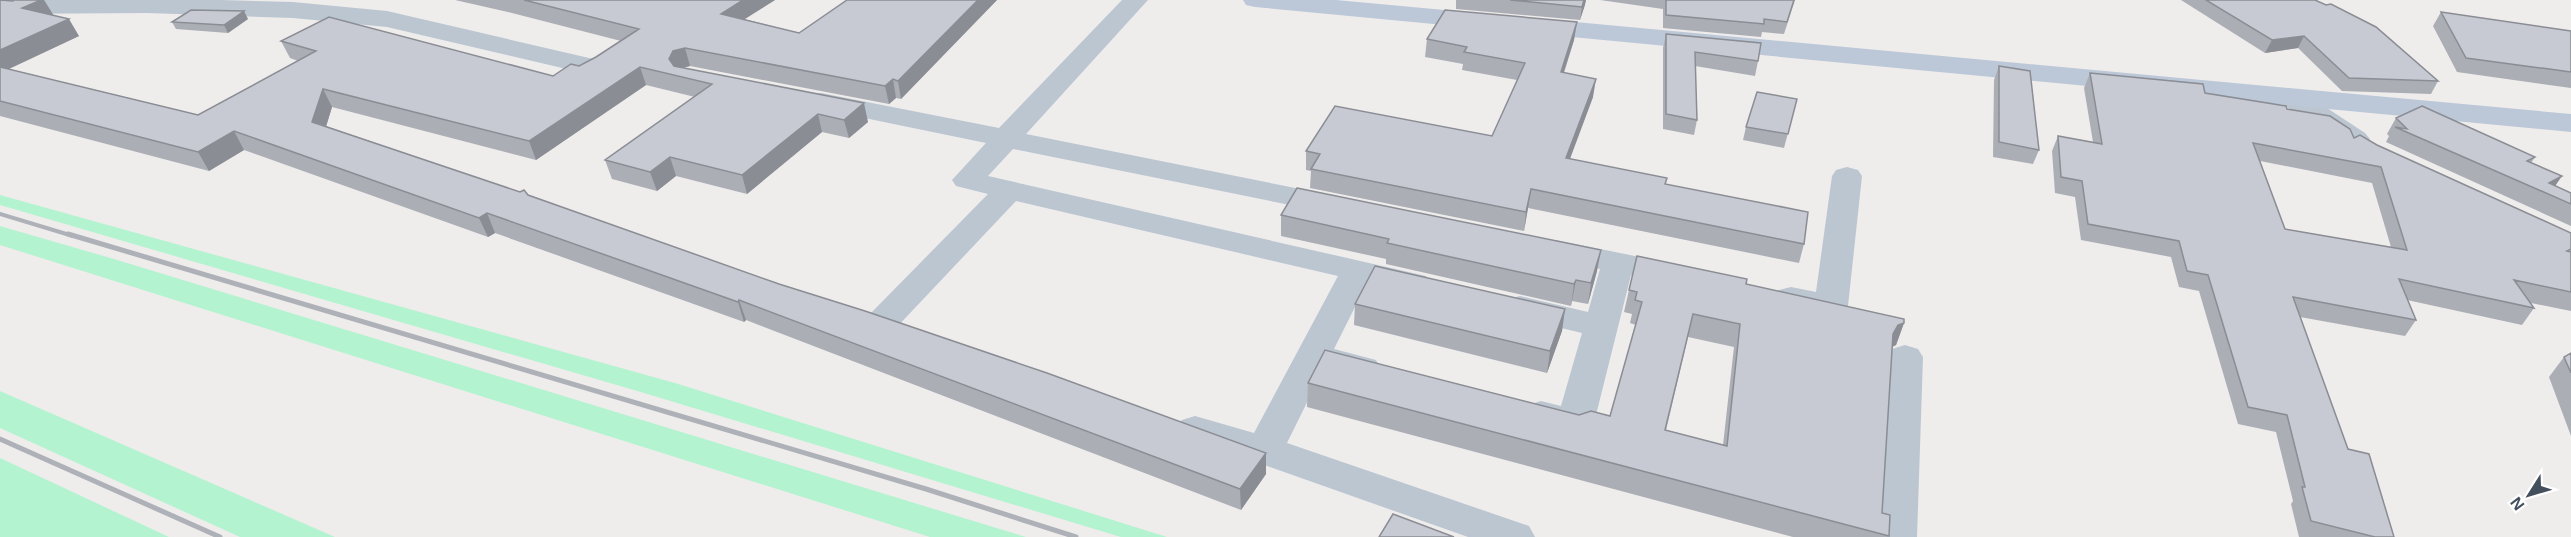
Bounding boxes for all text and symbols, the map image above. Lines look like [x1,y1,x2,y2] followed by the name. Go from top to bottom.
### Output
[2499,465,2559,525] north arrow
[2507,494,2528,513] text: N

